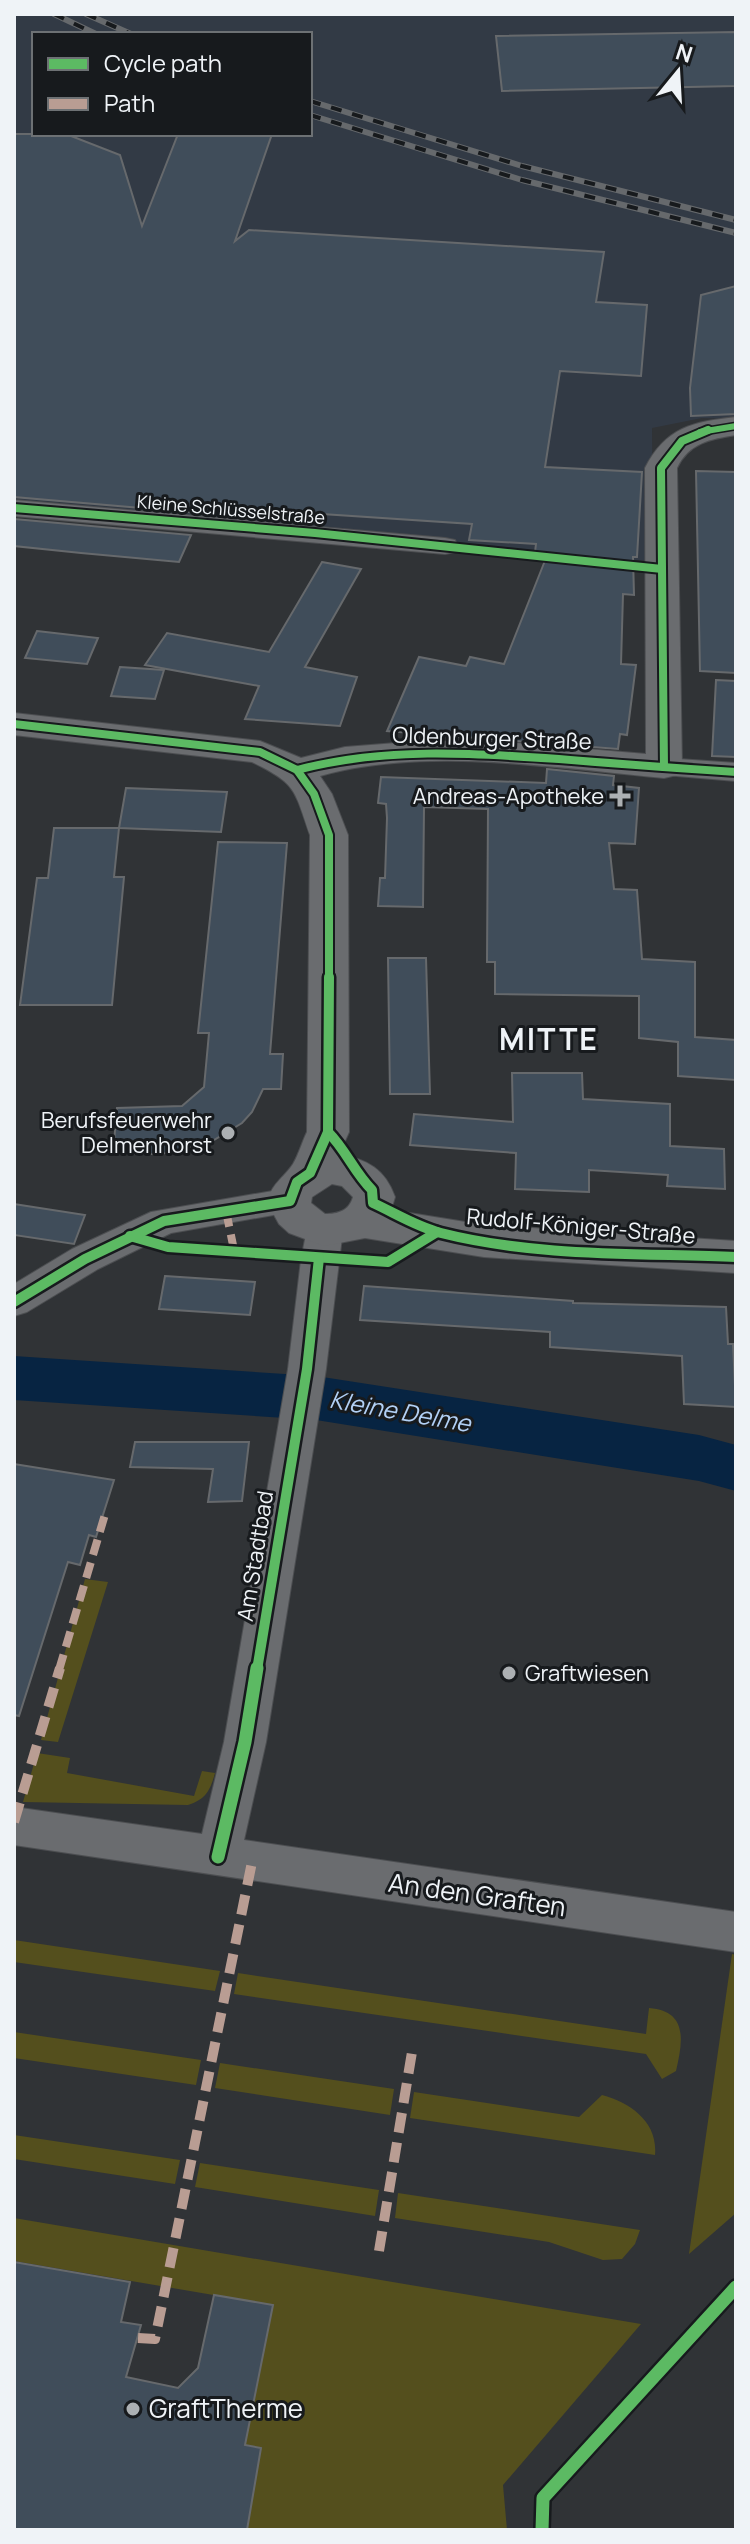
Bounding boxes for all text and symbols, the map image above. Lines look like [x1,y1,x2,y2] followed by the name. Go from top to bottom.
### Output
[32,32,312,136] legend
[638,32,718,112] north arrow
[672,36,696,70] text: N
[104,46,222,79] text: Cycle path
[104,86,155,119] text: Path
[136,489,326,529] street label: Kleine Schlüsselstraße
[392,720,592,756] street label: Oldenburger Straße
[413,781,604,811] place label: Andreas-Apotheke
[611,787,629,805] marker: Andreas-Apotheke
[499,1018,599,1059] district label: MITTE
[41,1105,212,1160] place label: Berufsfeuerwehr Delmenhorst
[219,1124,237,1142] marker: Berufsfeuerwehr Delmenhorst
[465,1201,697,1251] street label: Rudolf-Königer-Straße
[327,1382,475,1439] water label: Kleine Delme
[230,1489,280,1623] street label: Am Stadtbad
[525,1658,649,1688] place label: Graftwiesen
[500,1664,518,1682] marker: Graftwiesen
[386,1864,568,1924] street label: An den Graften
[149,2390,303,2426] place label: GraftTherme
[124,2400,142,2418] marker: GraftTherme

